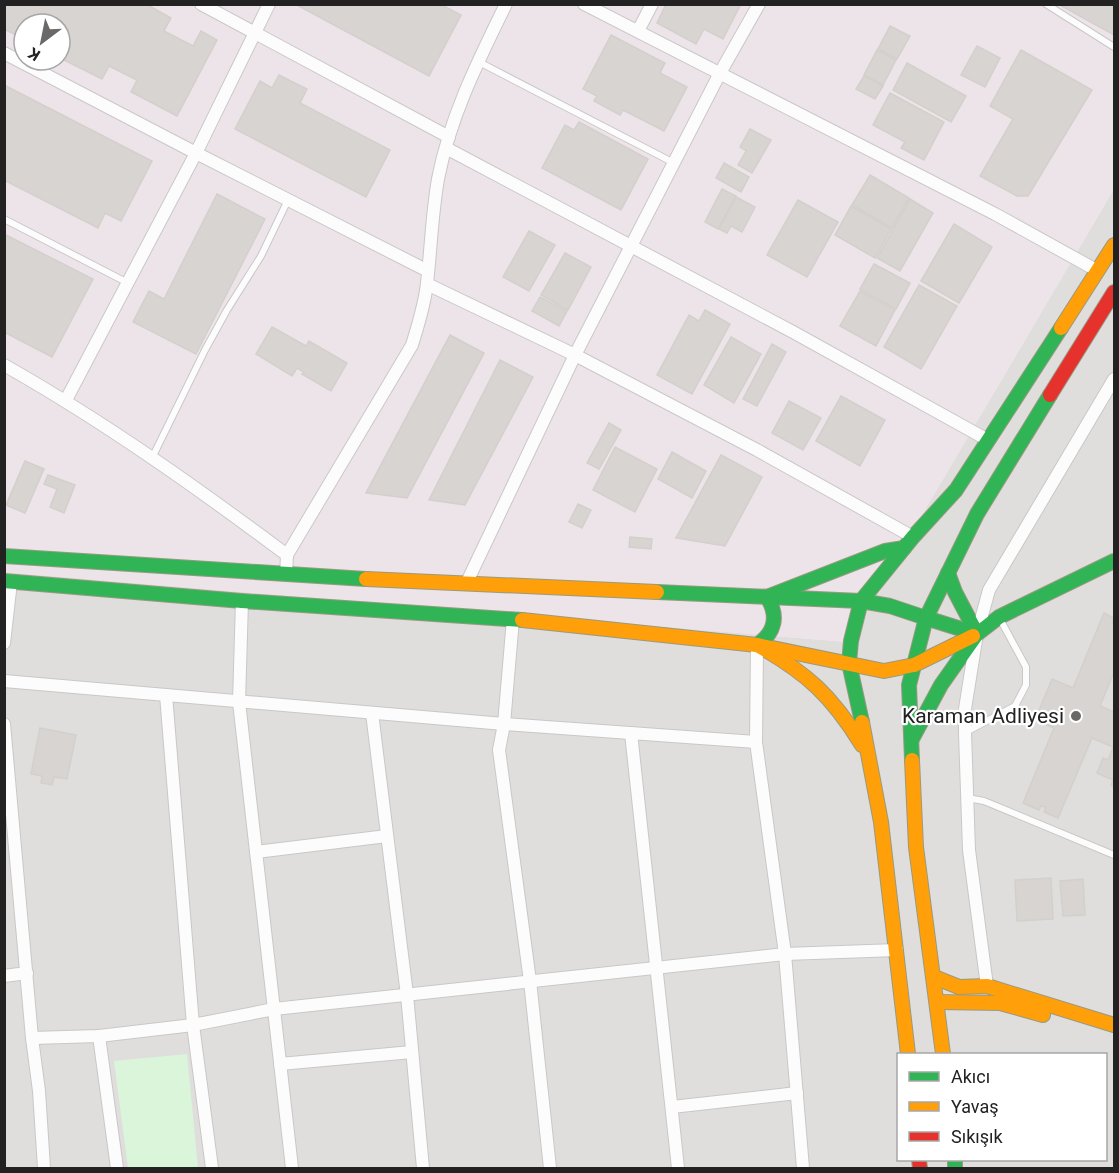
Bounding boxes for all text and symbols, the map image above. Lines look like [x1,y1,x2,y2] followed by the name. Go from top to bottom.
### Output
[12,12,72,72] north arrow
[24,43,44,65] text: K
[902,704,1064,728] place label: Karaman Adliyesi
[1069,709,1083,723] marker: Karaman Adliyesi
[897,1053,1107,1161] legend
[951,1066,990,1087] text: Akıcı
[951,1096,999,1117] text: Yavaş
[951,1126,1003,1147] text: Sıkışık

